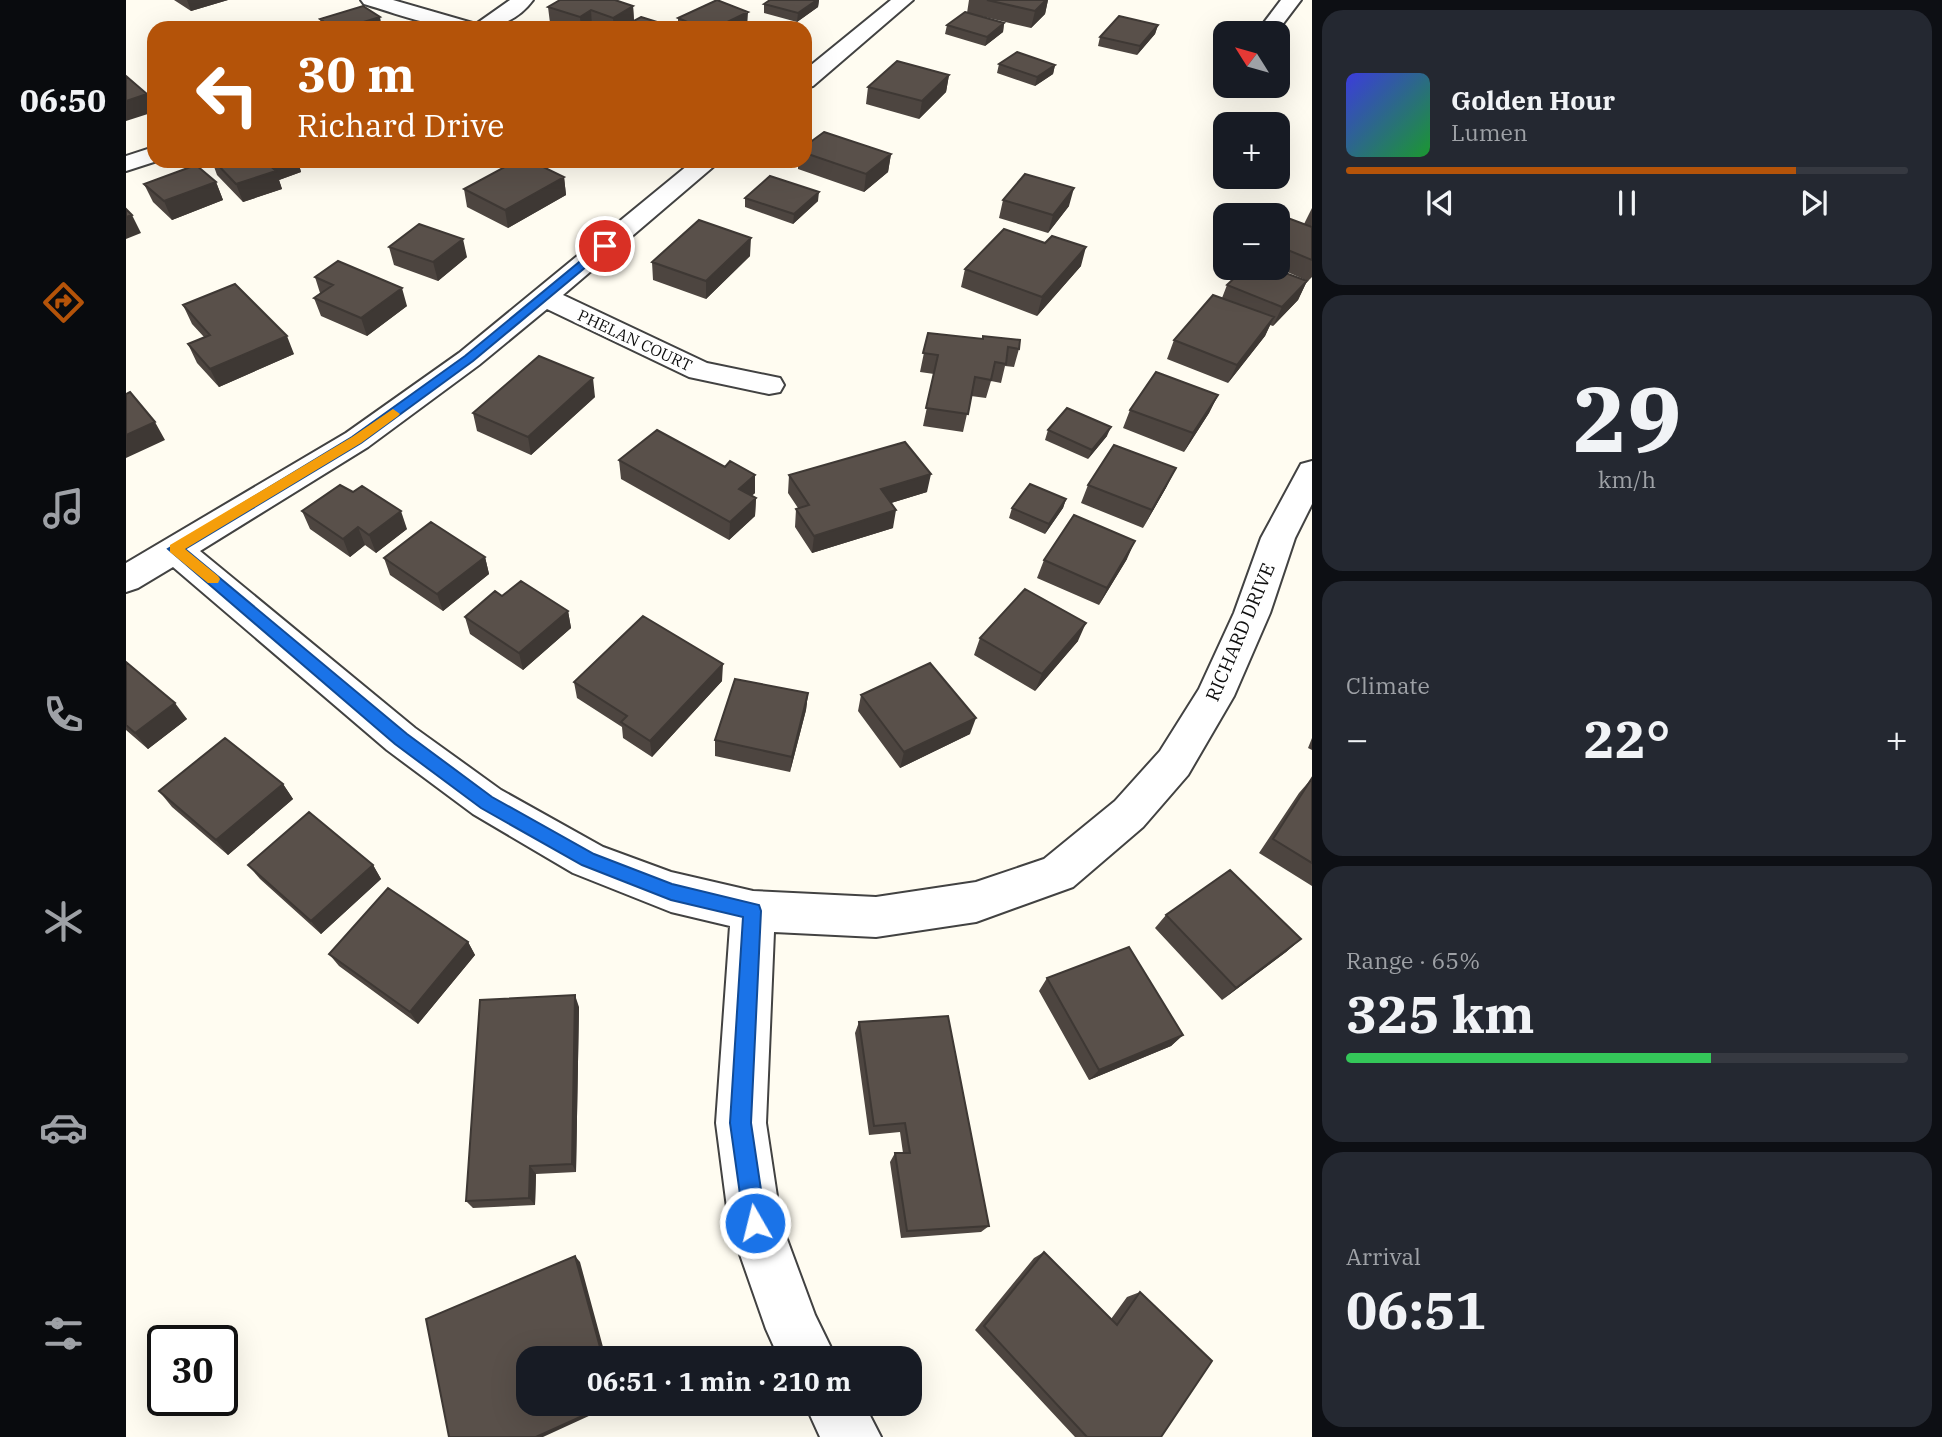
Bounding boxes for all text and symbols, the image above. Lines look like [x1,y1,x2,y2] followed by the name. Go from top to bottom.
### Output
[1213,21,1290,98] north arrow
[1213,21,1290,280] map controls
[297,42,415,105] text: 30 m
[182,49,273,140] icon: left
[20,79,106,121] text: 06:50
[1451,83,1615,117] text: Golden Hour
[297,104,504,146] text: Richard Drive
[1213,112,1290,189] button: +
[1451,117,1528,147] text: Lumen
[1421,184,1459,222] icon: previous
[1608,184,1646,222] icon: pause
[1795,184,1833,222] icon: next
[1213,203,1290,280] button: −
[575,216,635,276] pin
[586,227,624,265] icon: arrive
[39,278,88,327] icon: directions
[575,305,695,375] street label: PHELAN COURT
[1572,359,1682,477] text: 29
[1598,464,1656,494] text: km/h
[39,484,88,533] icon: music
[1200,559,1280,705] street label: RICHARD DRIVE
[1346,670,1430,700] text: Climate
[39,690,88,739] icon: phone
[1584,705,1670,772] text: 22°
[1346,714,1369,763] text: −
[1885,714,1908,763] text: +
[39,897,88,946] icon: climate
[1346,945,1480,975] text: Range · 65%
[1346,980,1535,1047] text: 325 km
[39,1103,88,1152] icon: car
[718,1186,792,1260] position arrow
[1346,1241,1421,1271] text: Arrival
[1346,1276,1487,1343] text: 06:51
[39,1309,88,1358] icon: filters
[147,1325,238,1416] speed limit sign: 30
[587,1364,851,1398] text: 06:51 · 1 min · 210 m

